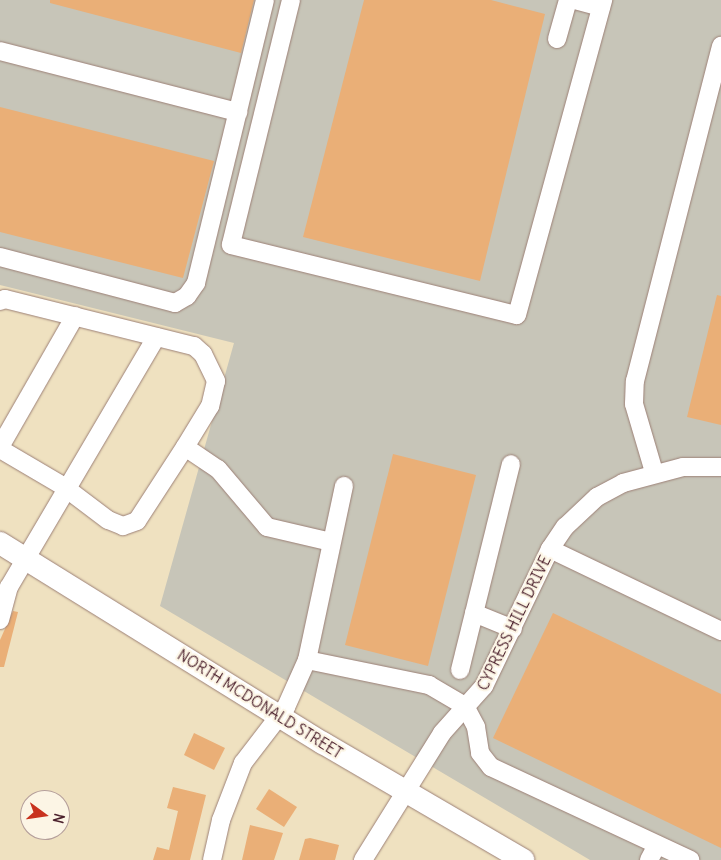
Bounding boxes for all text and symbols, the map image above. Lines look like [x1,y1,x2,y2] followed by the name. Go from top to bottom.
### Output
[474,553,554,693] street label: CYPRESS HILL DRIVE
[174,646,346,762] street label: NORTH MCDONALD STREET
[20,790,70,840] north arrow
[49,812,68,825] text: N

